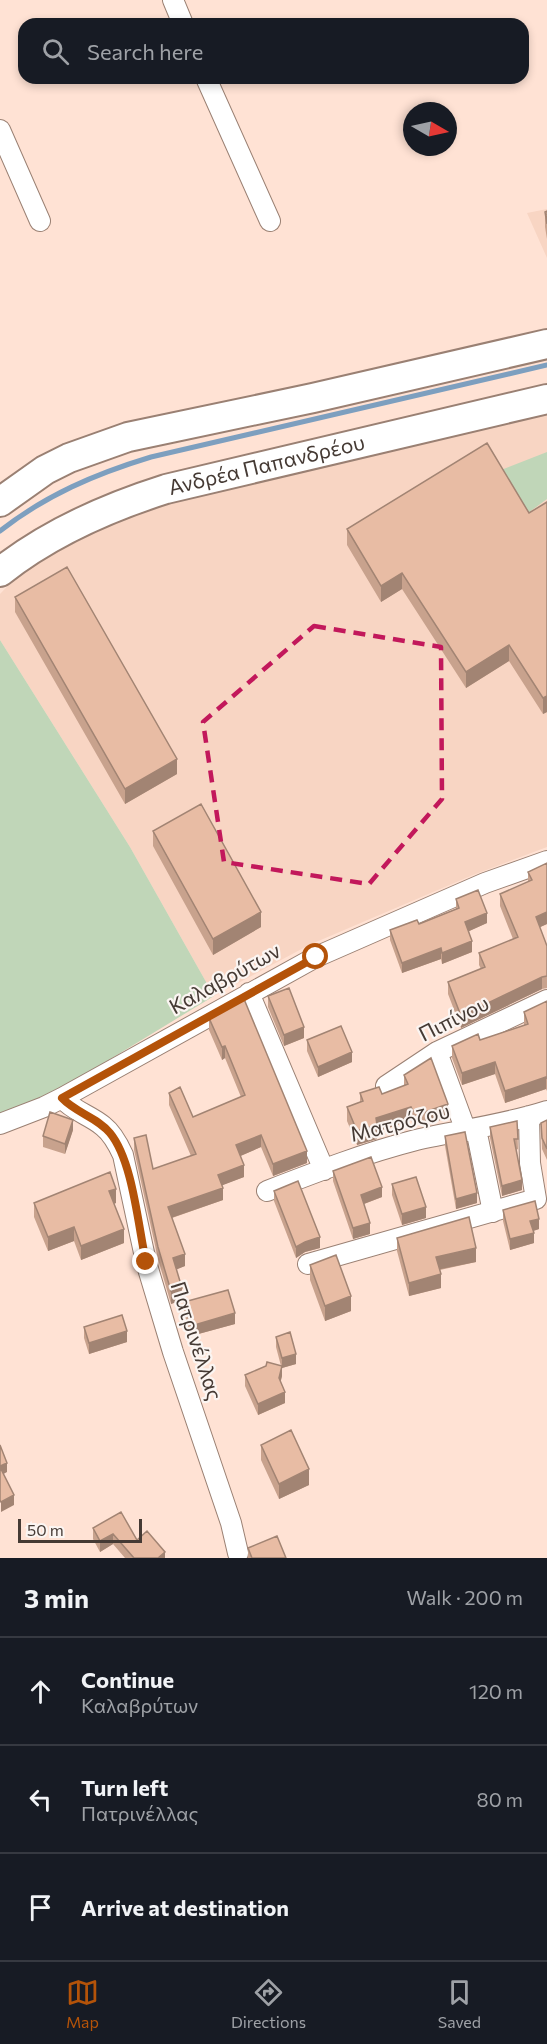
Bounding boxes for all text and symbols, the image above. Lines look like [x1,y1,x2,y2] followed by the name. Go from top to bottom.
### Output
[18,18,529,84] search box
[39,35,72,68] icon: search
[87,38,203,65] text: Search here
[403,102,457,156] north arrow
[166,429,367,499] street label: Ανδρέα Παπανδρέου
[164,937,284,1018] street label: Καλαβρύτων
[302,943,328,969] route start
[414,989,493,1046] street label: Πιπίνου
[347,1097,452,1146] street label: Ματρόζου
[132,1248,158,1274] route end
[167,1278,228,1403] street label: Πατρινέλλας
[18,1516,142,1544] scale bar
[27,1520,64,1539] text: 50 m
[24,1582,89,1613] text: 3 min
[406,1585,523,1609] text: Walk · 200 m
[81,1666,174,1693] text: Continue
[24,1675,57,1708] icon: ahead
[469,1679,523,1703] text: 120 m
[81,1693,198,1717] text: Καλαβρύτων
[81,1774,168,1801] text: Turn left
[24,1783,57,1816] icon: left
[477,1787,523,1811] text: 80 m
[81,1801,198,1825] text: Πατρινέλλας
[24,1891,57,1924] icon: arrive
[81,1894,289,1921] text: Arrive at destination
[66,1976,99,2031] tab: Map
[231,1976,306,2031] tab: Directions
[438,1976,481,2031] tab: Saved

